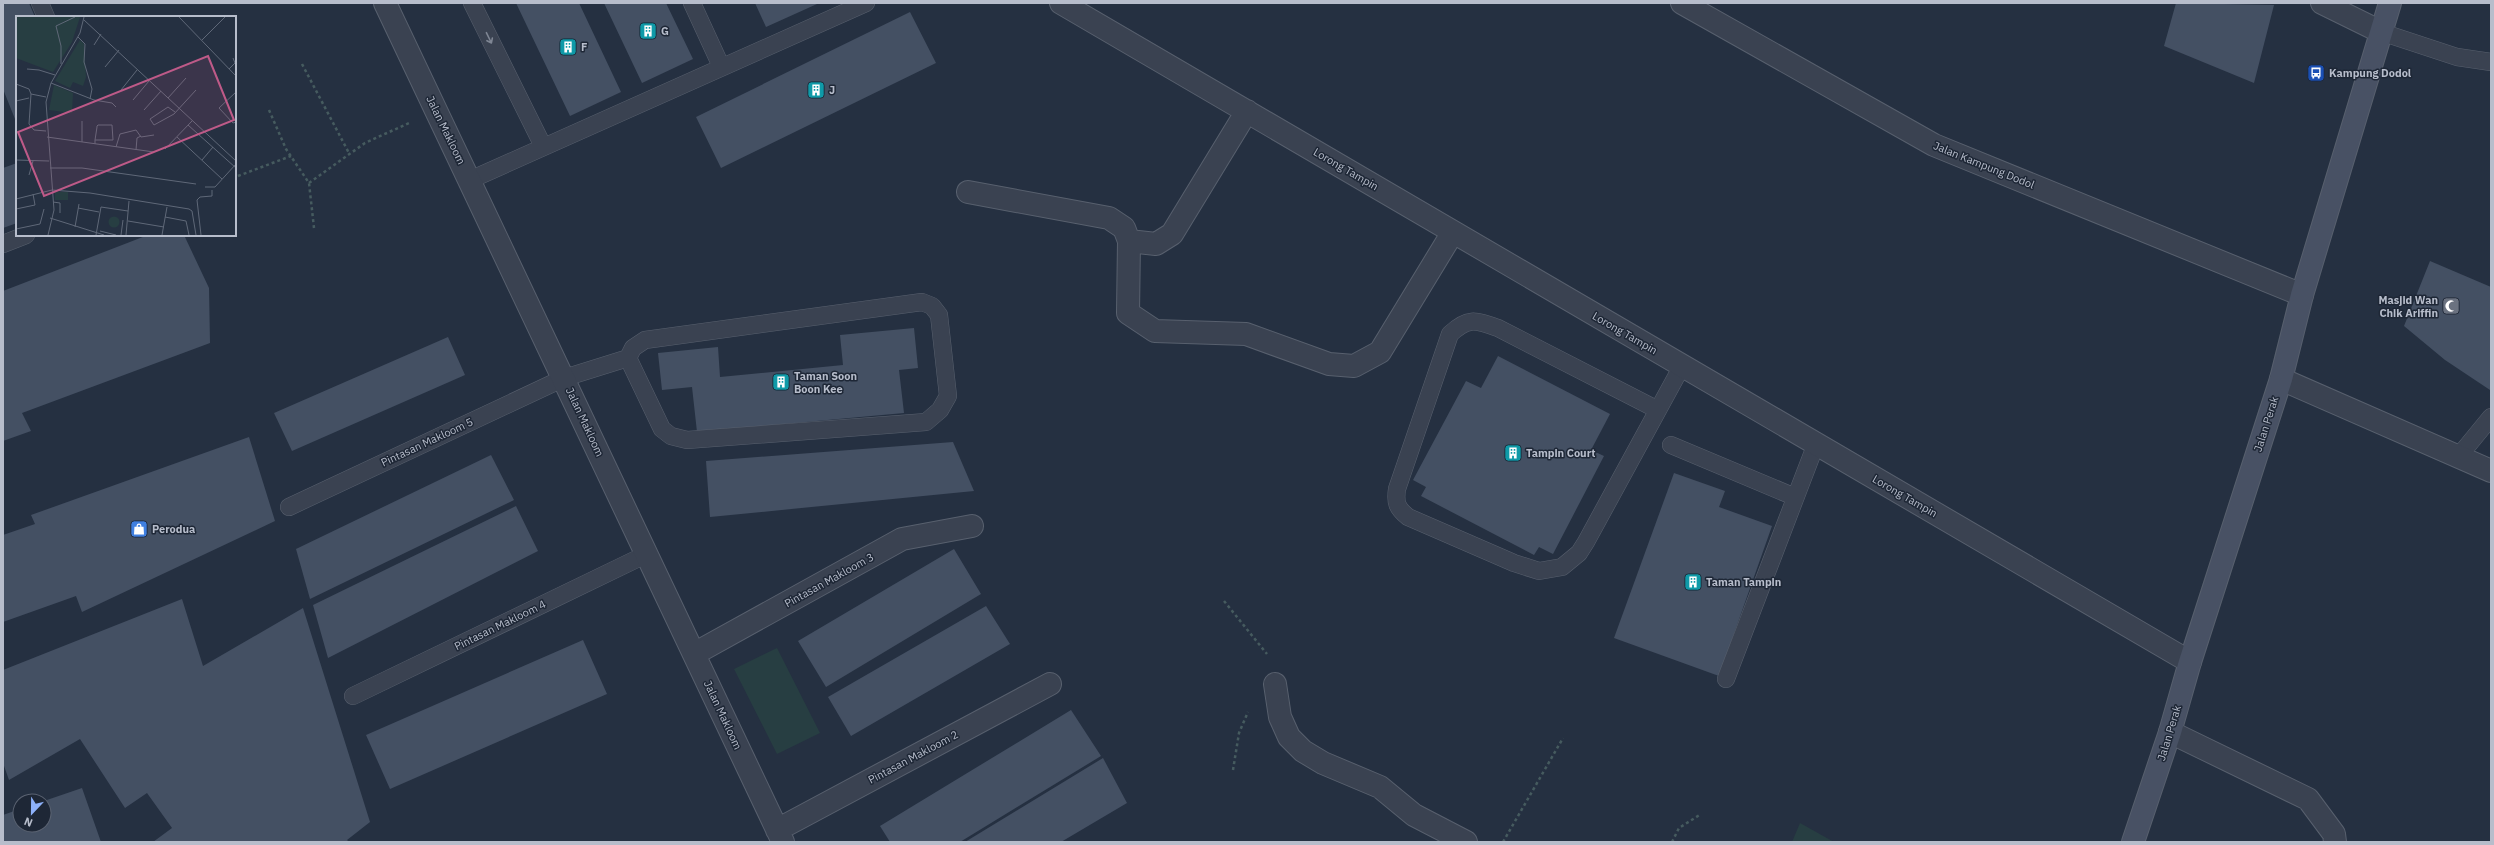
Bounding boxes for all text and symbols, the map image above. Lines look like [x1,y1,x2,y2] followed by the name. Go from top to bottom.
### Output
[16,16,236,236] inset map
[638,21,658,41] building icon: G
[661,24,669,38] place label: G
[486,32,493,44] one-way arrow
[558,37,578,57] building icon: F
[581,40,587,54] place label: F
[2306,63,2326,83] bus stop icon: Kampung Dodol
[2329,66,2412,80] place label: Kampung Dodol
[806,80,826,100] building icon: J
[829,83,835,97] place label: J
[423,93,469,167] street label: Jalan Makloom
[1931,138,2037,192] street label: Jalan Kampung Dodol
[1311,145,1381,193] street label: Lorong Tampin
[2378,293,2438,320] place label: Masjid Wan Chik Ariffin
[2441,296,2461,316] mosque icon: Masjid Wan Chik Ariffin
[1590,309,1660,357] street label: Lorong Tampin
[794,369,857,396] place label: Taman Soon Boon Kee
[771,372,791,392] building icon: Taman Soon Boon Kee
[563,385,607,459] street label: Jalan Makloom
[2250,394,2282,453] street label: Jalan Perak
[379,414,475,470] street label: Pintasan Makloom 5
[1503,443,1523,463] building icon: Tampin Court
[1526,446,1595,460] place label: Tampin Court
[1870,472,1940,520] street label: Lorong Tampin
[129,519,149,539] shop icon: Perodua
[152,522,195,536] place label: Perodua
[782,550,876,610] street label: Pintasan Makloom 3
[1683,572,1703,592] building icon: Taman Tampin
[1706,575,1781,589] place label: Taman Tampin
[452,597,548,653] street label: Pintasan Makloom 4
[701,678,745,752] street label: Jalan Makloom
[2154,703,2184,762] street label: Jalan Perak
[865,727,961,787] street label: Pintasan Makloom 2
[12,793,52,833] north arrow
[22,814,35,830] text: N

